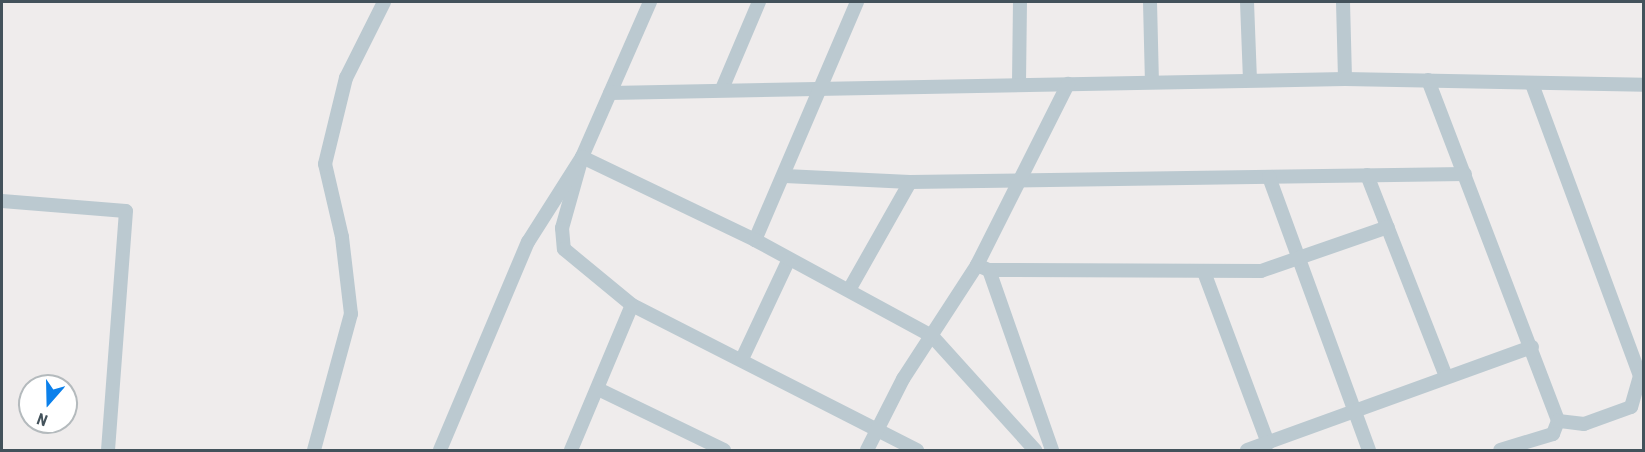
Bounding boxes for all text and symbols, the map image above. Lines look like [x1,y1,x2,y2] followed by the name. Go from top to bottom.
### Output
[18,374,78,434] north arrow
[35,409,50,430] text: N

